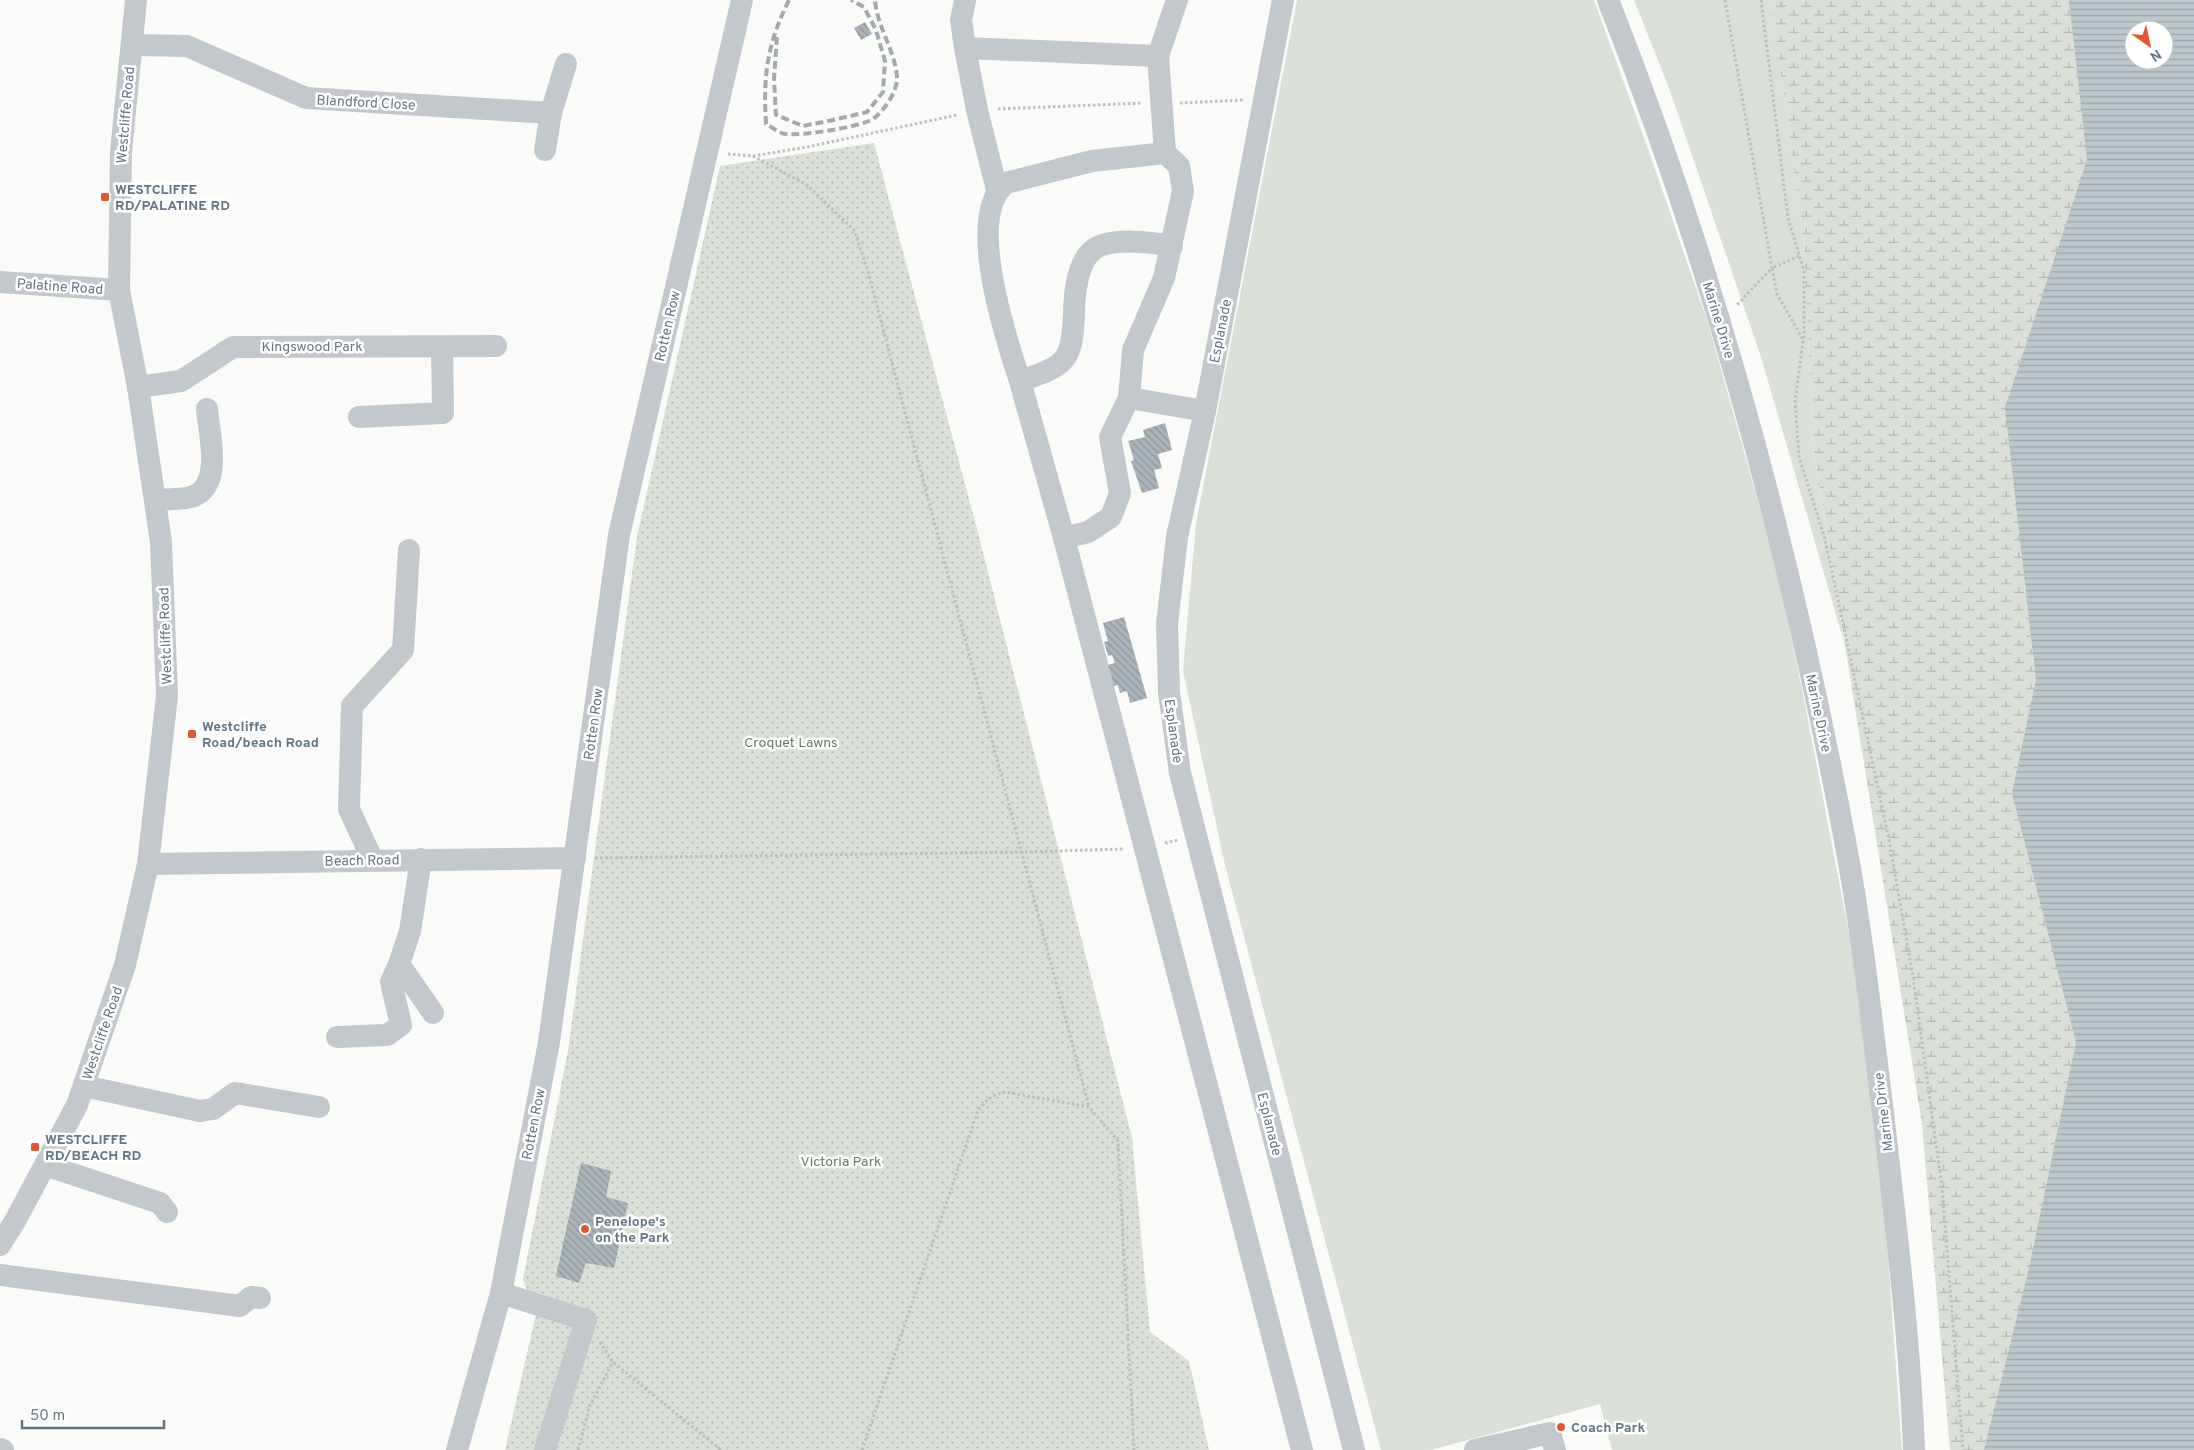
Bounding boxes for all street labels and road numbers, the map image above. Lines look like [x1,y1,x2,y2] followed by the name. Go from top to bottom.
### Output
[114,66,139,164] street label: Westcliffe Road
[316,92,416,115] street label: Blandford Close
[16,276,104,299] street label: Palatine Road
[1698,280,1737,361] street label: Marine Drive
[652,289,685,364] street label: Rotten Row
[1207,298,1236,365] street label: Esplanade
[261,339,363,356] street label: Kingswood Park
[156,587,177,685] street label: Westcliffe Road
[1801,673,1834,754] street label: Marine Drive
[581,687,608,761] street label: Rotten Row
[1160,698,1185,764] street label: Esplanade
[324,852,400,871] street label: Beach Road
[80,985,127,1082] street label: Westcliffe Road
[1871,1071,1898,1152] street label: Marine Drive
[519,1087,550,1161] street label: Rotten Row
[1252,1091,1285,1158] street label: Esplanade

